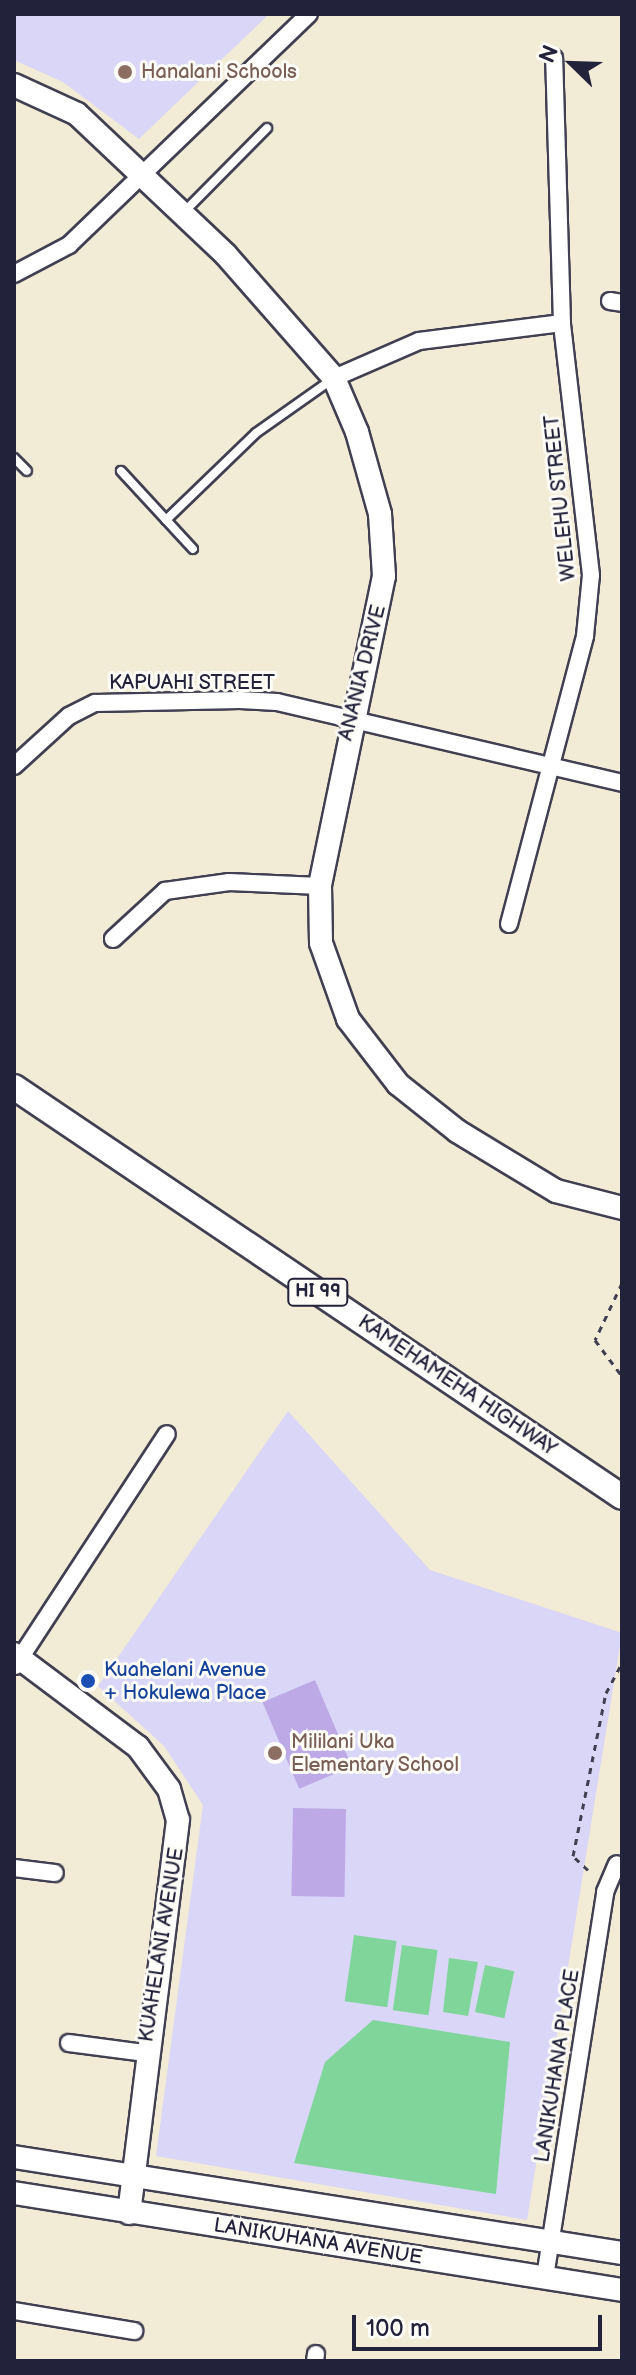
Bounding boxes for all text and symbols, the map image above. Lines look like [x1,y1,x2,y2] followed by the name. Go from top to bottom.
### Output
[532,24,612,104] north arrow
[534,42,565,67] text: N
[141,60,297,84] place label: Hanalani Schools
[116,63,134,81] marker: Hanalani Schools
[540,414,582,582] street label: WELEHU STREET
[335,603,391,743] street label: ANANIA DRIVE
[109,671,275,695] street label: KAPUAHI STREET
[286,1278,350,1306] road number: HI 99
[353,1311,561,1461] street label: KAMEHAMEHA HIGHWAY
[104,1658,266,1705] place label: Kuahelani Avenue + Hokulewa Place
[79,1672,97,1690] marker: Kuahelani Avenue + Hokulewa Place
[291,1730,461,1777] place label: Mililani Uka Elementary School
[266,1744,284,1762] marker: Mililani Uka Elementary School
[135,1846,189,2044] street label: KUAHELANI AVENUE
[531,1968,585,2164] street label: LANIKUHANA PLACE
[212,2214,424,2270] street label: LANIKUHANA AVENUE
[356,2299,606,2349] scale bar
[366,2314,430,2343] text: 100 m

